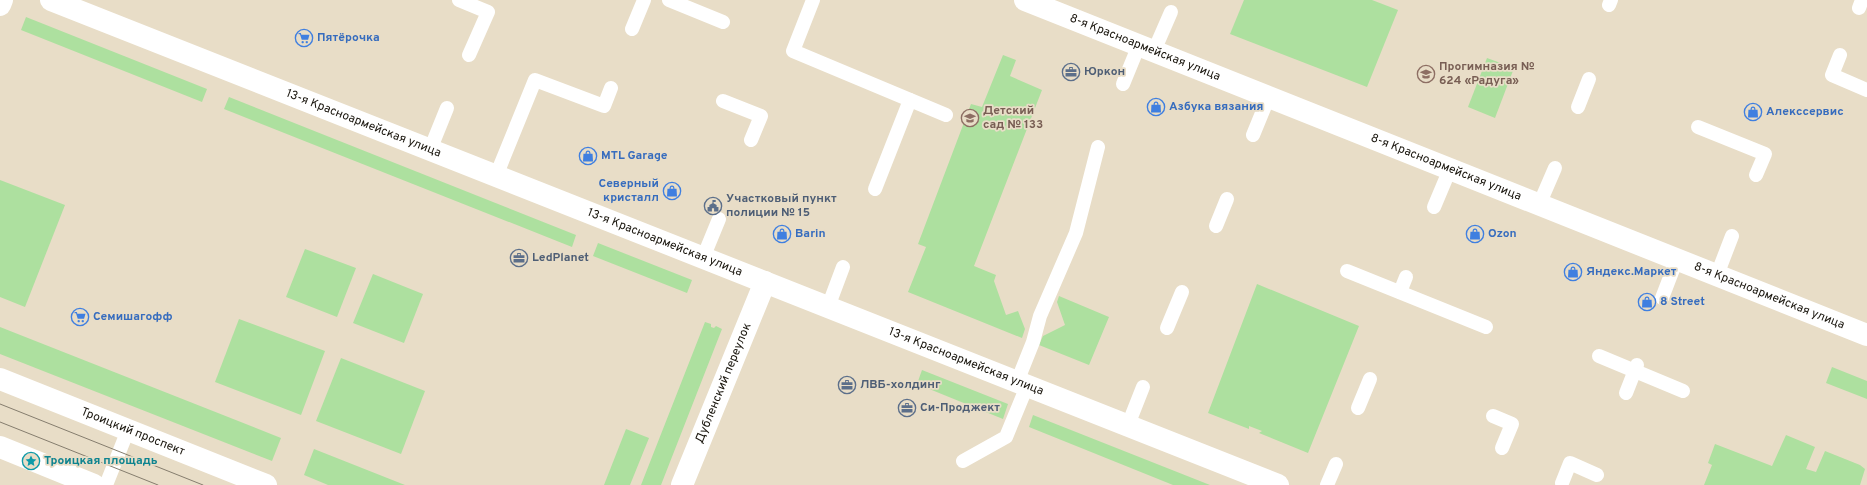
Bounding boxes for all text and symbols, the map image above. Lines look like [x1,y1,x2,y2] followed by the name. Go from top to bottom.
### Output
[1067,10,1223,85] street label: 8-я Красноармейская улица
[294,28,314,48] supermarket icon: Пятёрочка
[317,30,380,46] place label: Пятёрочка
[1439,59,1535,89] place label: Прогимназия № 624 «Радуга»
[1061,62,1081,82] office icon: Юркон
[1084,64,1125,80] place label: Юркон
[1416,64,1436,84] school or university icon: Прогимназия № 624 «Радуга»
[284,86,443,161] street label: 13-я Красноармейская улица
[1146,97,1166,117] shop icon: Азбука вязания
[1169,99,1263,115] place label: Азбука вязания
[1743,102,1763,122] shop icon: Алекссервис
[983,103,1043,133] place label: Детский сад № 133
[1766,104,1844,120] place label: Алекссервис
[960,108,980,128] school or university icon: Детский сад № 133
[1368,130,1524,205] street label: 8-я Красноармейская улица
[578,146,598,166] shop icon: MTL Garage
[601,148,668,164] place label: MTL Garage
[599,176,659,206] place label: Северный кристалл
[662,181,682,201] shop icon: Северный кристалл
[726,191,837,221] place label: Участковый пункт полиции № 15
[703,196,723,216] public building icon: Участковый пункт полиции № 15
[585,205,745,280] street label: 13-я Красноармейская улица
[772,224,792,244] shop icon: Barin
[1465,224,1485,244] shop icon: Ozon
[795,226,826,242] place label: Barin
[1488,226,1517,242] place label: Ozon
[509,248,529,268] office icon: LedPlanet
[532,250,589,266] place label: LedPlanet
[1691,259,1847,333] street label: 8-я Красноармейская улица
[1563,262,1583,282] shop icon: Яндекс.Маркет
[1586,264,1677,280] place label: Яндекс.Маркет
[1637,292,1657,312] shop icon: 8 Street
[1660,294,1705,310] place label: 8 Street
[70,307,90,327] supermarket icon: Семишагофф
[93,309,173,325] place label: Семишагофф
[692,320,755,446] street label: Дубленский переулок
[886,324,1046,400] street label: 13-я Красноармейская улица
[837,375,857,395] office icon: ЛВБ-холдинг
[860,377,941,393] place label: ЛВБ-холдинг
[897,398,917,418] office icon: Си-Проджект
[920,400,1000,416] place label: Си-Проджект
[78,404,188,460] street label: Троицкий проспект
[21,451,41,471] place icon: Троицкая площадь
[44,453,158,469] place label: Троицкая площадь

